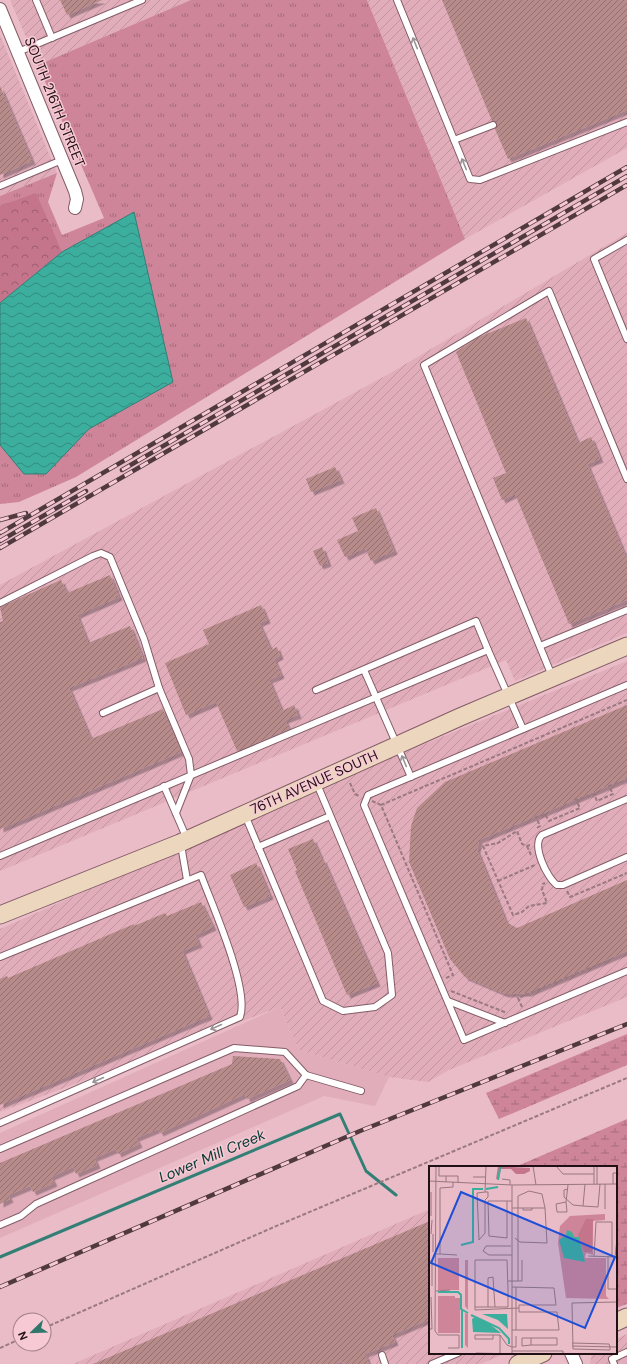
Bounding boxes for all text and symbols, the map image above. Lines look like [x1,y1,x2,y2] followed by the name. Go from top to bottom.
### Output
[21,34,89,170] street label: SOUTH 216TH STREET
[410,38,418,50] one-way arrow
[460,158,467,170] one-way arrow
[247,746,381,818] street label: 76TH AVENUE SOUTH
[400,755,408,767] one-way arrow
[211,1024,223,1031] one-way arrow
[92,1077,104,1084] one-way arrow
[156,1124,269,1187] water label: Lower Mill Creek
[429,1166,617,1354] inset map
[12,1312,52,1352] north arrow
[15,1329,31,1342] text: N

